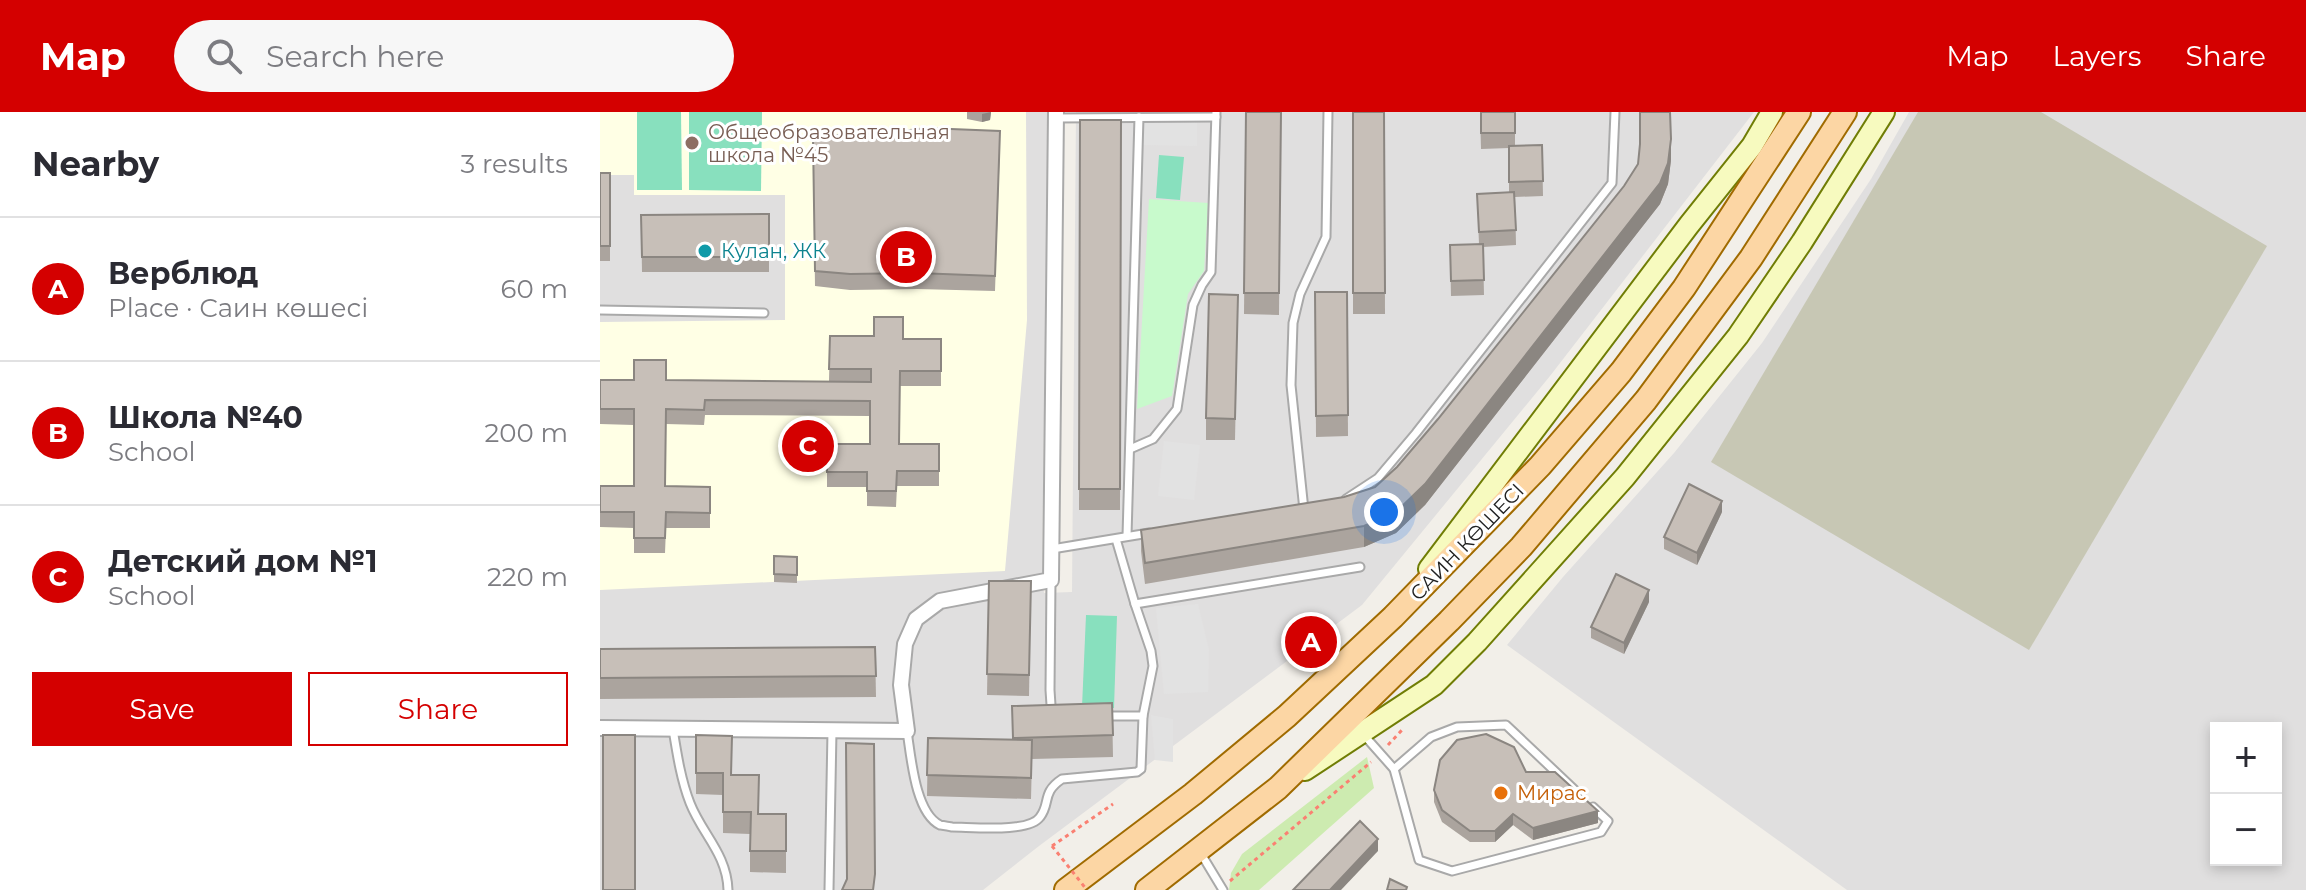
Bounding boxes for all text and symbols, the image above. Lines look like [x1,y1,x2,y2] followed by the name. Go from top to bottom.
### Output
[174,20,734,92] search box
[40,33,126,80] text: Map
[202,34,246,78] icon: search
[266,38,444,75] text: Search here
[1946,39,2009,73] text: Map
[2053,39,2142,73] text: Layers
[2186,39,2266,73] text: Share
[708,120,950,167] place label: Общеобразовательная школа №45
[683,134,701,152] marker: Общеобразовательная школа №45
[32,143,159,185] text: Nearby
[461,148,568,180] text: 3 results
[880,227,932,287] pin: B
[721,239,826,263] place label: Кулан, ЖК
[696,242,714,260] marker: Кулан, ЖК
[108,255,258,292] text: Верблюд
[48,273,68,305] text: A
[501,273,568,305] text: 60 m
[108,292,368,324] text: Place · Саин көшесі
[108,399,303,436] text: Школа №40
[782,416,834,476] pin: C
[48,417,68,449] text: B
[484,417,568,449] text: 200 m
[108,436,196,468] text: School
[1405,479,1529,605] street label: САИН КӨШЕСІ
[1364,492,1404,532] your location
[108,543,378,580] text: Детский дом №1
[49,561,67,593] text: C
[487,561,568,593] text: 220 m
[108,580,196,612] text: School
[1285,612,1337,672] pin: A
[32,672,292,746] button: Save
[308,672,568,746] button: Share
[2210,722,2282,866] map controls
[2210,722,2282,794] button: +
[1517,781,1587,805] place label: Мирас
[1492,784,1510,802] marker: Мирас
[2210,794,2282,866] button: −

